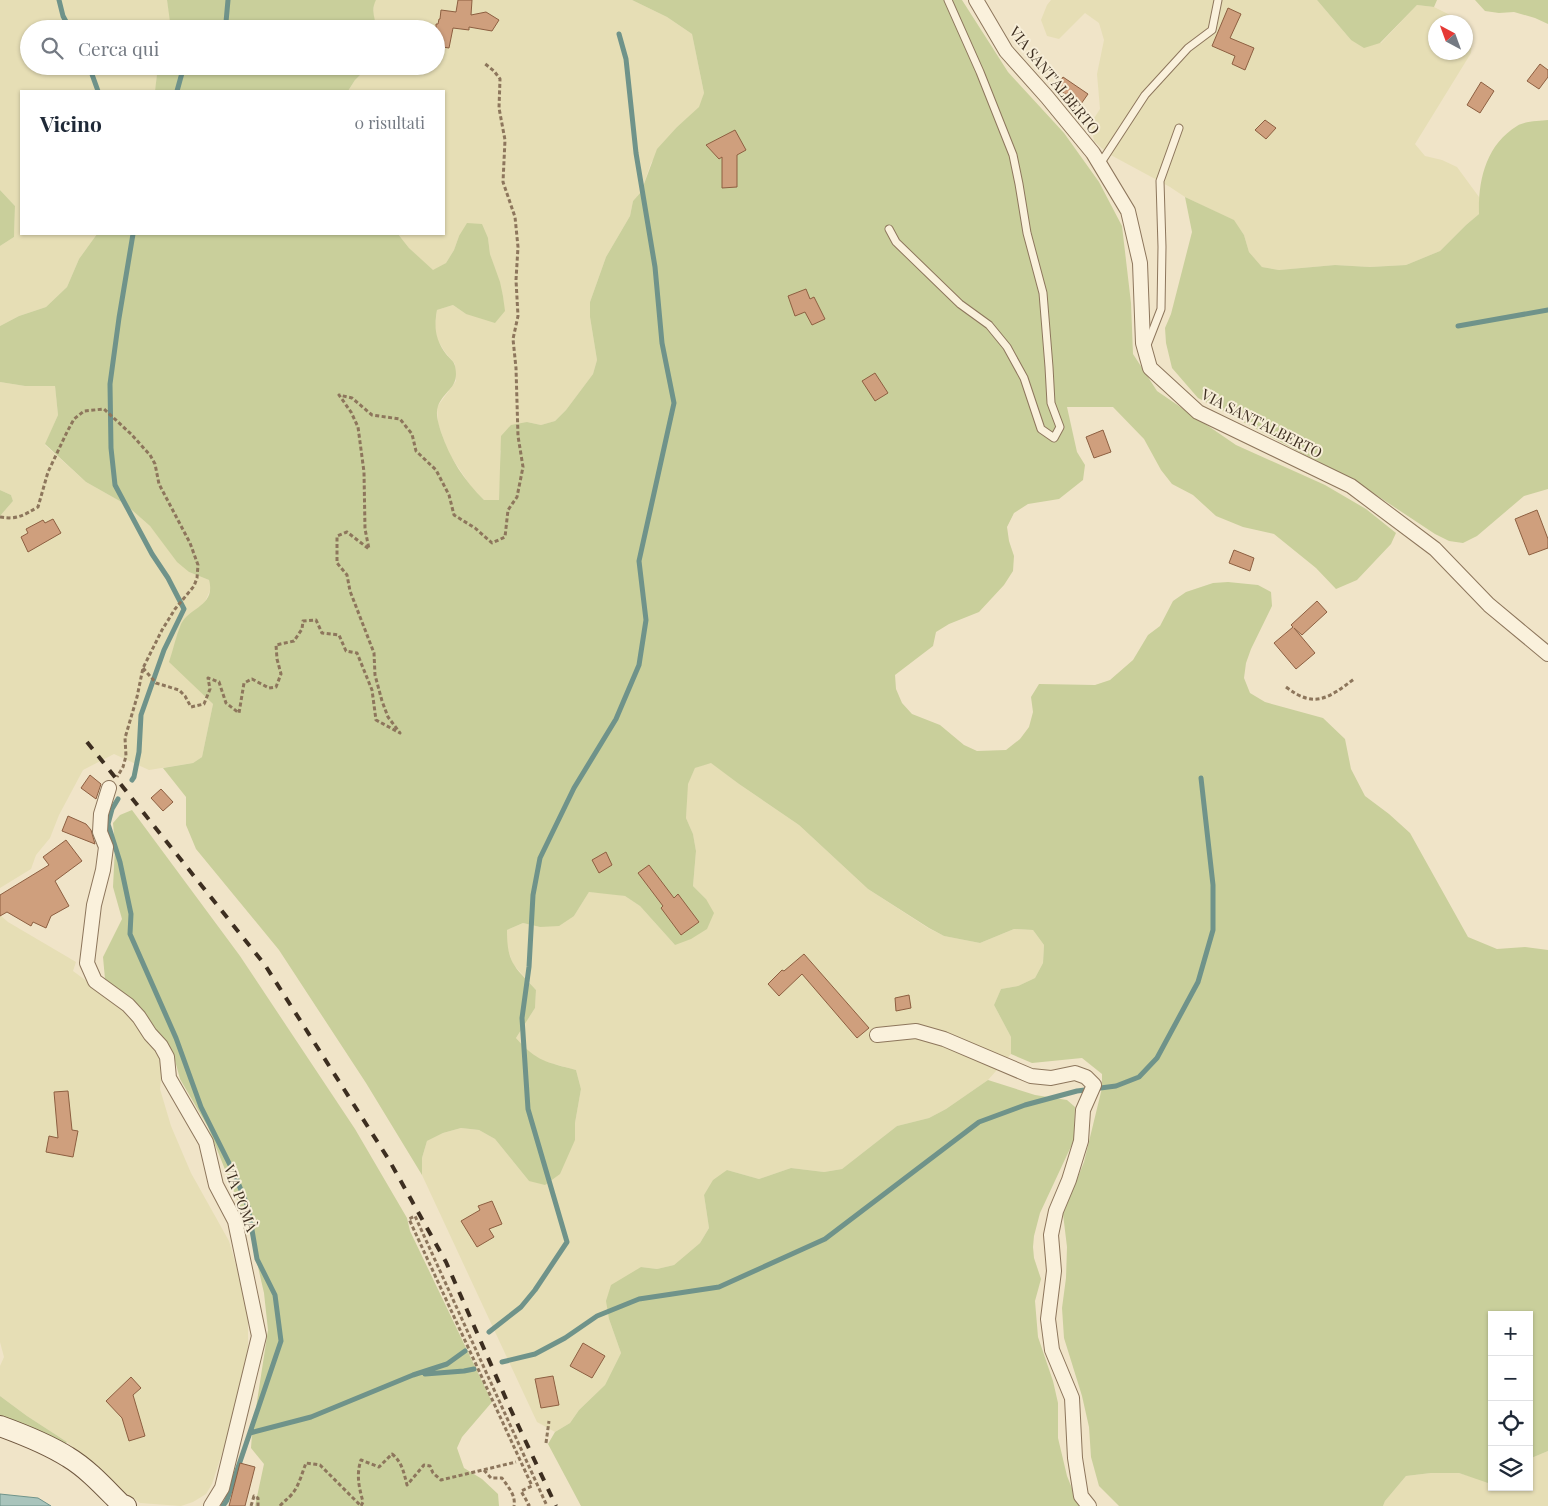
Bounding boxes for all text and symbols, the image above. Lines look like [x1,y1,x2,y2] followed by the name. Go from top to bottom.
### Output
[1428,15,1473,60] north arrow
[20,20,445,75] search box
[1005,21,1105,138] street label: VIA SANT'ALBERTO
[38,34,66,62] icon: search
[78,35,159,61] text: Cerca qui
[40,109,102,137] text: Vicino
[355,112,425,133] text: 0 risultati
[1197,383,1326,462] street label: VIA SANT'ALBERTO
[219,1161,263,1235] street label: VIA POMÀ
[1488,1311,1533,1491] map controls
[1488,1311,1533,1356] button: +
[1488,1356,1533,1401] button: −
[1488,1401,1533,1446] button: locate
[1488,1446,1533,1491] button: layers

